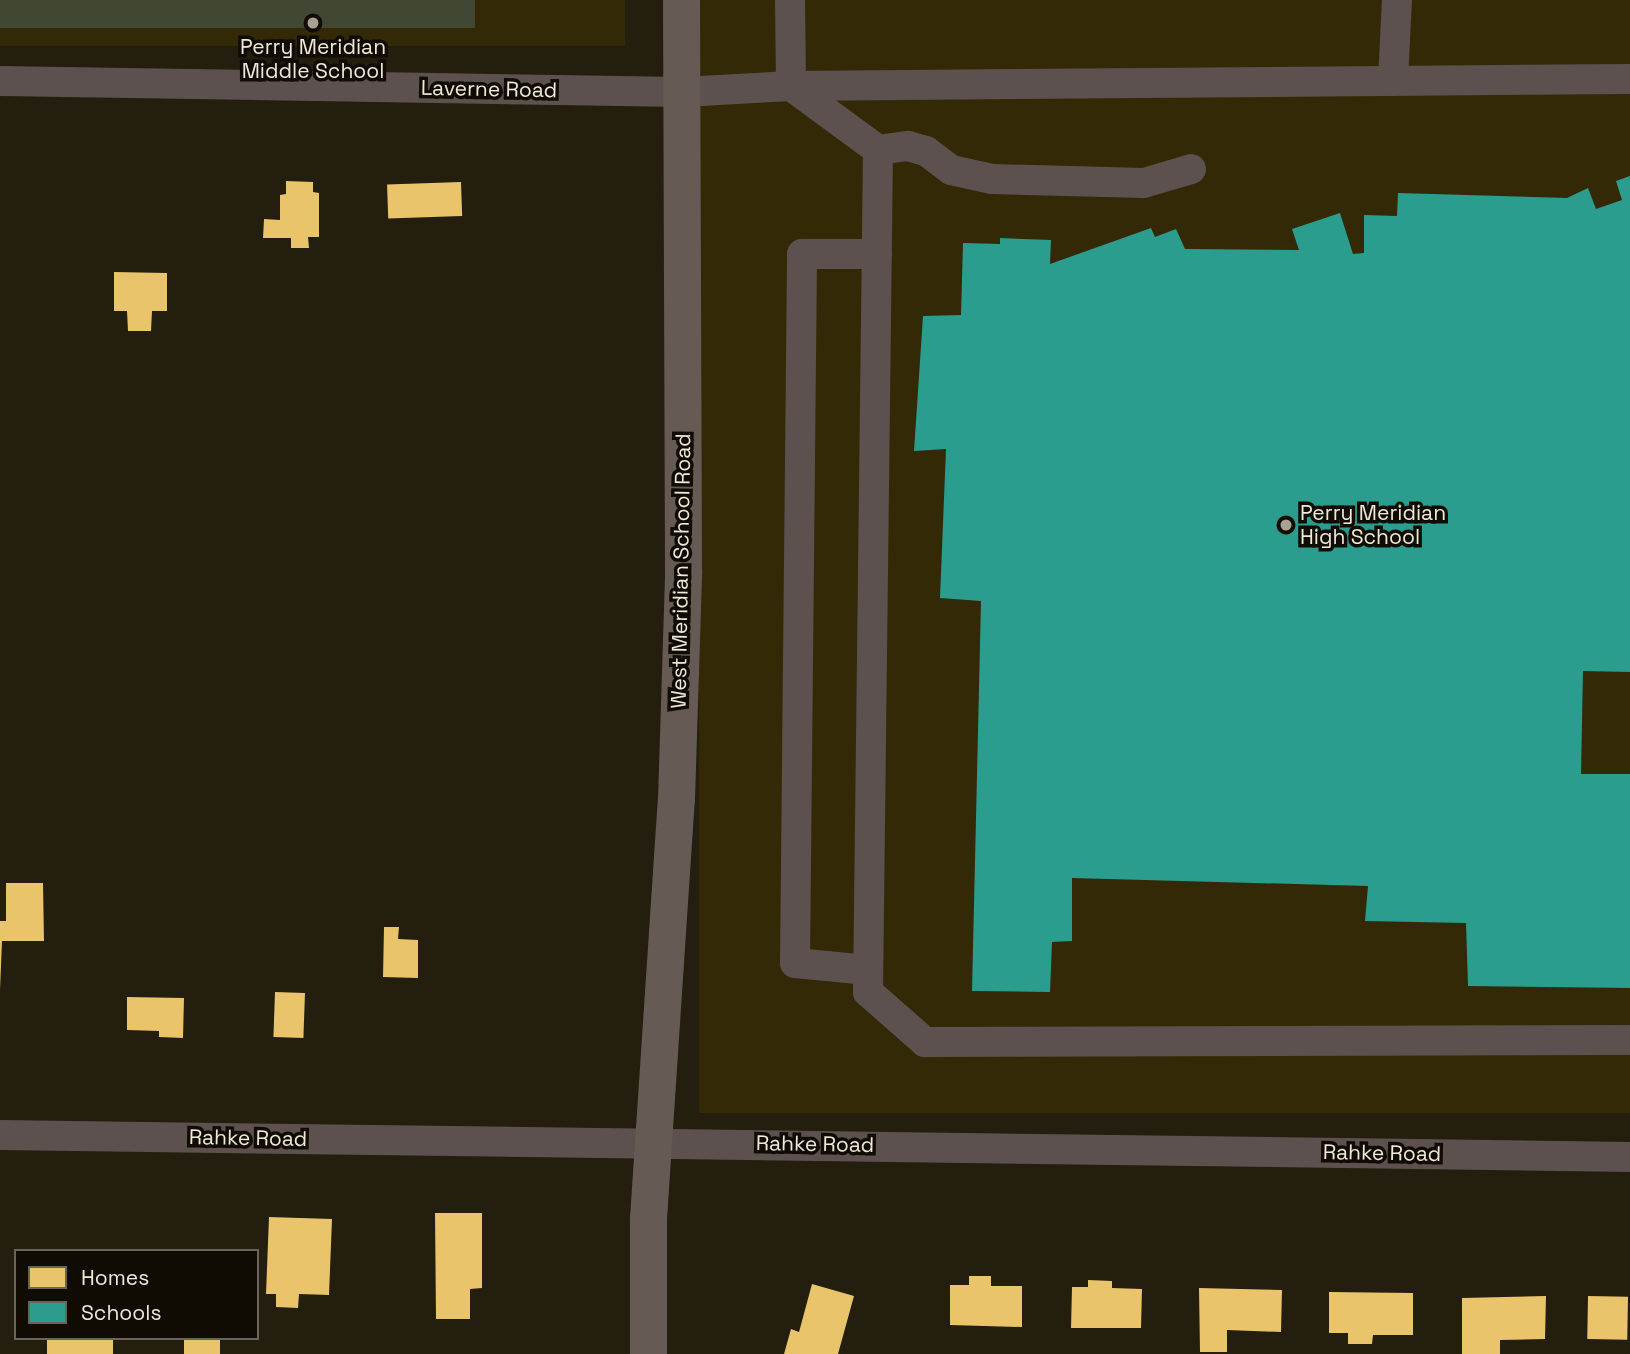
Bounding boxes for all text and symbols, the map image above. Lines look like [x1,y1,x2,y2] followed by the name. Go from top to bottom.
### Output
[305,15,321,31] marker: Perry Meridian Middle School
[240,34,386,84] place label: Perry Meridian Middle School
[421,75,557,103] street label: Laverne Road
[666,433,696,709] street label: West Meridian School Road
[1300,500,1446,550] place label: Perry Meridian High School
[1278,517,1294,533] marker: Perry Meridian High School
[189,1124,307,1152] street label: Rahke Road
[756,1130,874,1158] street label: Rahke Road
[1323,1139,1441,1167] street label: Rahke Road
[14,1249,259,1340] legend
[81,1264,149,1291] text: Homes
[81,1299,161,1326] text: Schools

